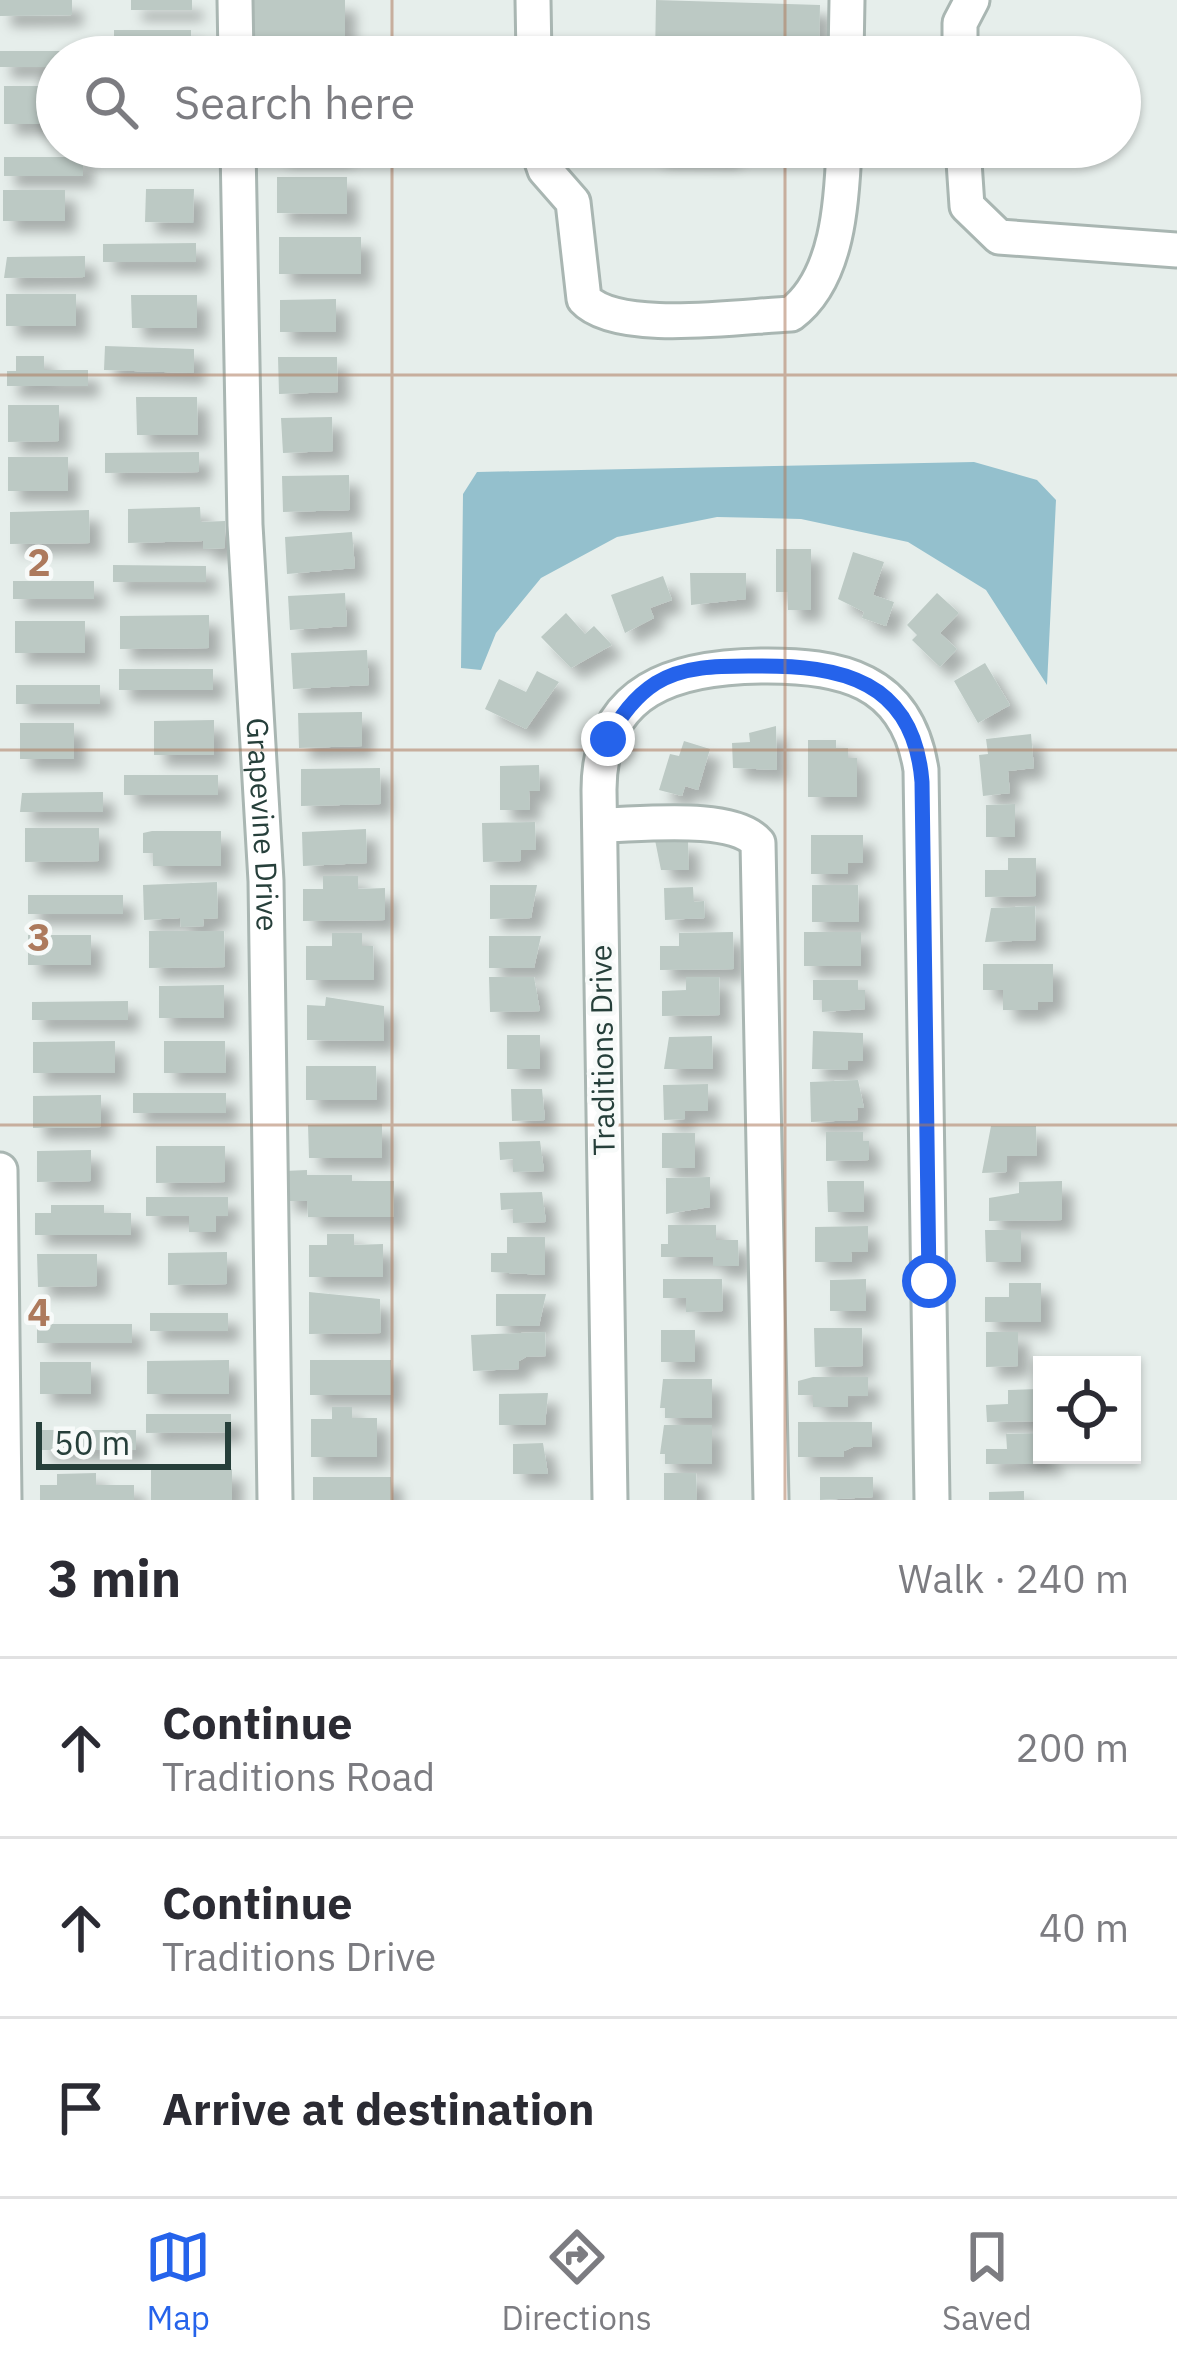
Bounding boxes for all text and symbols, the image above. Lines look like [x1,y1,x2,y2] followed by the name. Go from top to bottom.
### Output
[36,36,1141,168] search box
[78,69,144,135] icon: search
[174,73,415,131] text: Search here
[27,536,51,587] text: 2
[581,712,635,766] route end
[238,716,288,932] street label: Grapevine Drive
[27,911,51,962] text: 3
[580,944,623,1156] street label: Traditions Drive
[902,1254,956,1308] route start
[27,1286,51,1337] text: 4
[1033,1356,1141,1464] map controls
[1033,1356,1141,1464] button: locate
[36,1416,231,1469] scale bar
[54,1421,130,1464] text: 50 m
[48,1545,181,1611] text: 3 min
[898,1553,1129,1604] text: Walk · 240 m
[162,1693,353,1751] text: Continue
[48,1715,114,1781] icon: ahead
[1016,1722,1129,1773] text: 200 m
[162,1751,435,1802] text: Traditions Road
[162,1873,353,1931] text: Continue
[48,1895,114,1961] icon: ahead
[1039,1902,1129,1953] text: 40 m
[162,1931,436,1982] text: Traditions Drive
[48,2075,114,2141] icon: arrive
[162,2079,595,2137] text: Arrive at destination
[145,2224,211,2339] tab: Map
[502,2224,652,2339] tab: Directions
[942,2224,1032,2339] tab: Saved

